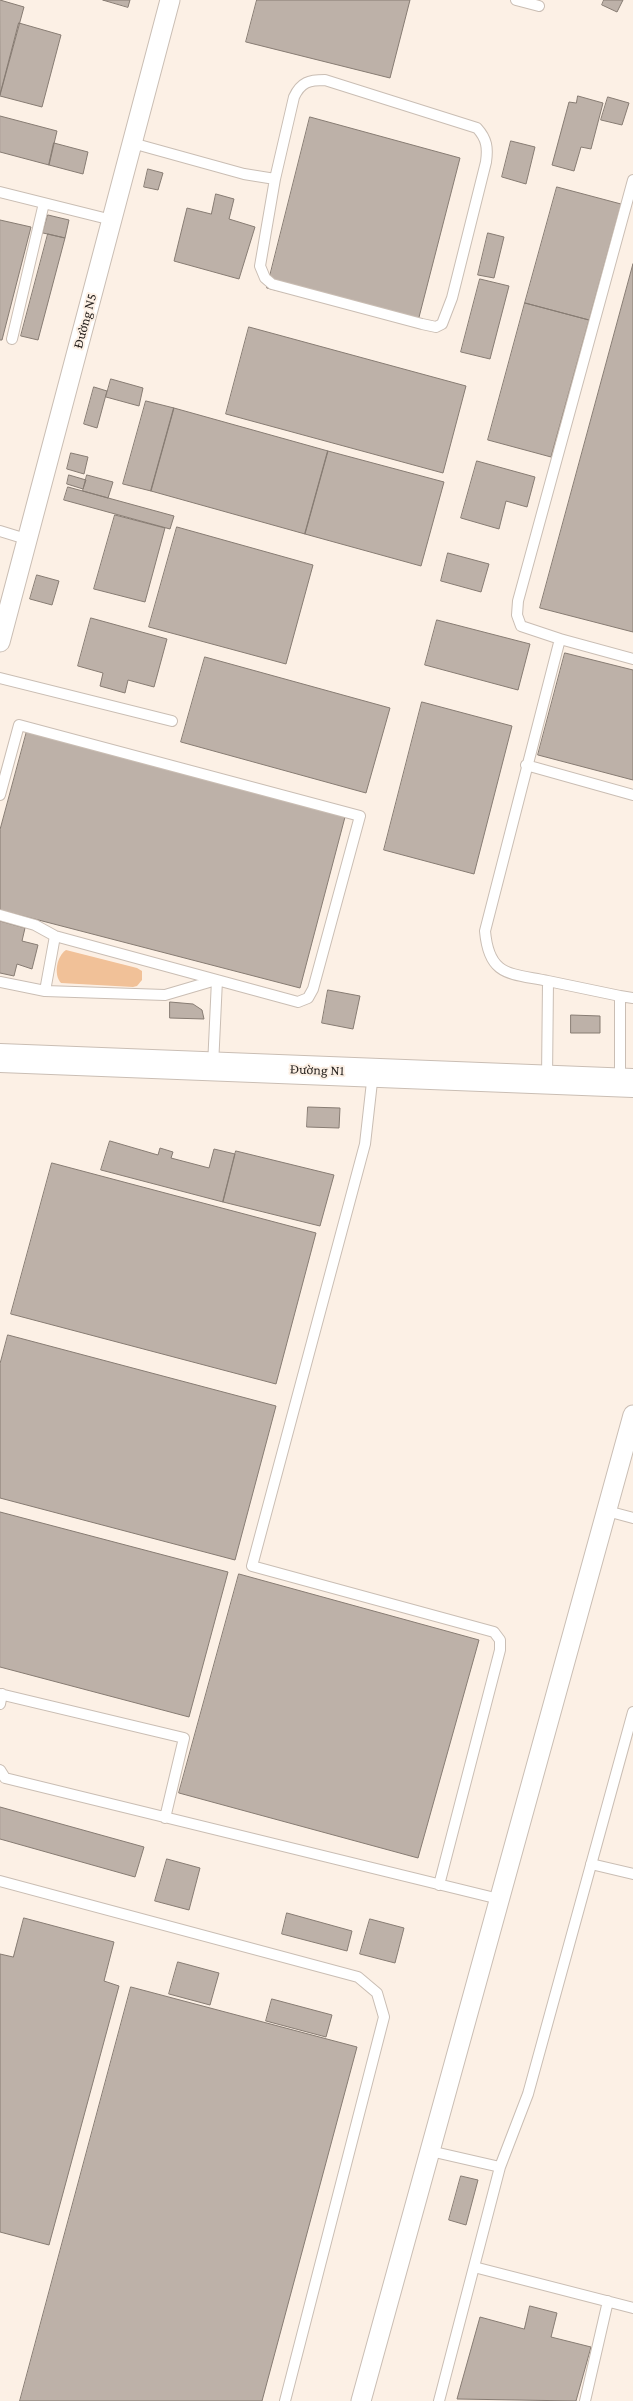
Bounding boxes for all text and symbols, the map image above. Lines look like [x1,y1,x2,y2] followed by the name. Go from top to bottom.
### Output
[70,292,100,350] street label: Đường N5
[289,1061,345,1079] street label: Đường N1

